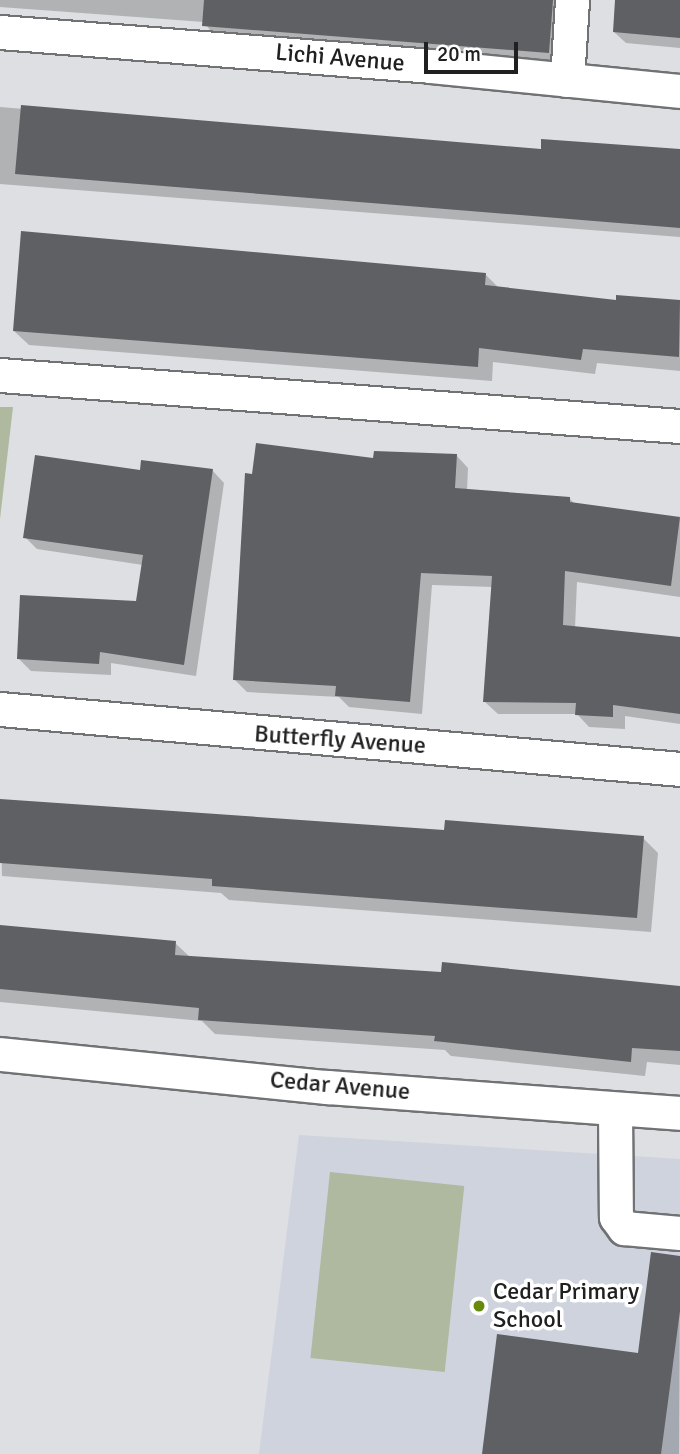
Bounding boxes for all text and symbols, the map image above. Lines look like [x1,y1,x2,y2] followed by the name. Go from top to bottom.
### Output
[428,28,522,72] scale bar
[274,38,406,78] street label: Lichi Avenue
[437,41,481,67] text: 20 m
[253,720,427,760] street label: Butterfly Avenue
[269,1066,411,1106] street label: Cedar Avenue
[493,1278,639,1334] place label: Cedar Primary School
[471,1298,487,1314] marker: Cedar Primary School

